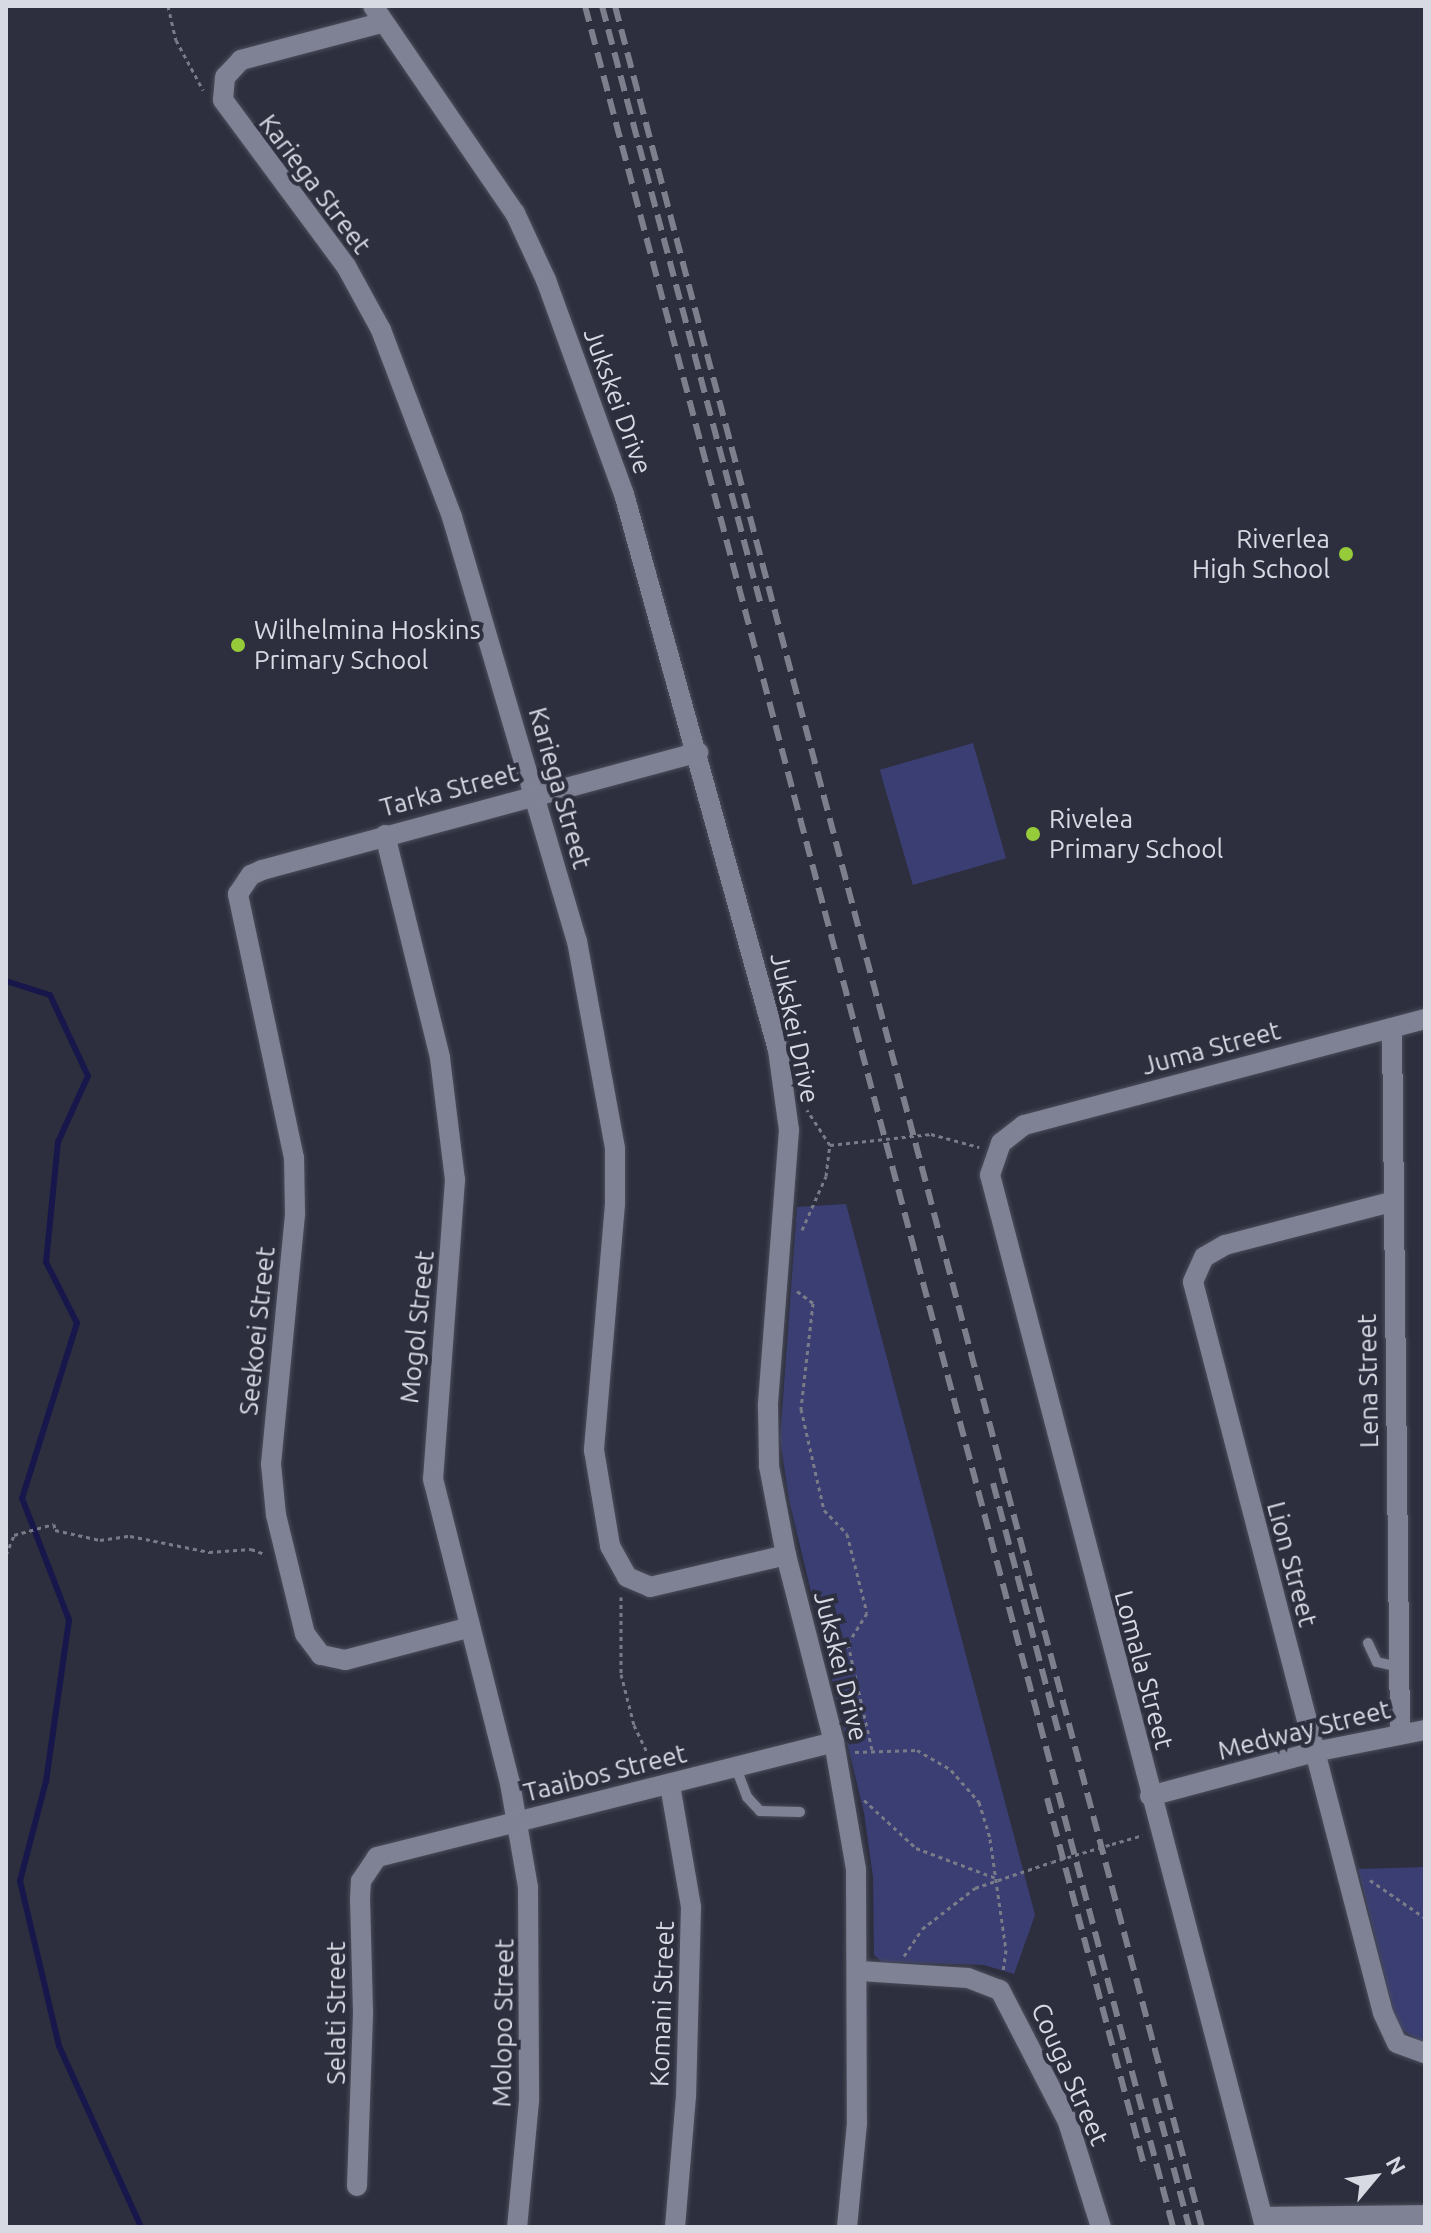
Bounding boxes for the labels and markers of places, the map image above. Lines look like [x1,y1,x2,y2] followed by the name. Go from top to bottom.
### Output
[1192,523,1330,584] place label: Riverlea High School
[1337,545,1355,563] marker: Riverlea High School
[254,614,481,676] place label: Wilhelmina Hoskins Primary School
[229,636,247,654] marker: Wilhelmina Hoskins Primary School
[1049,803,1223,864] place label: Rivelea Primary School
[1024,825,1042,843] marker: Rivelea Primary School

